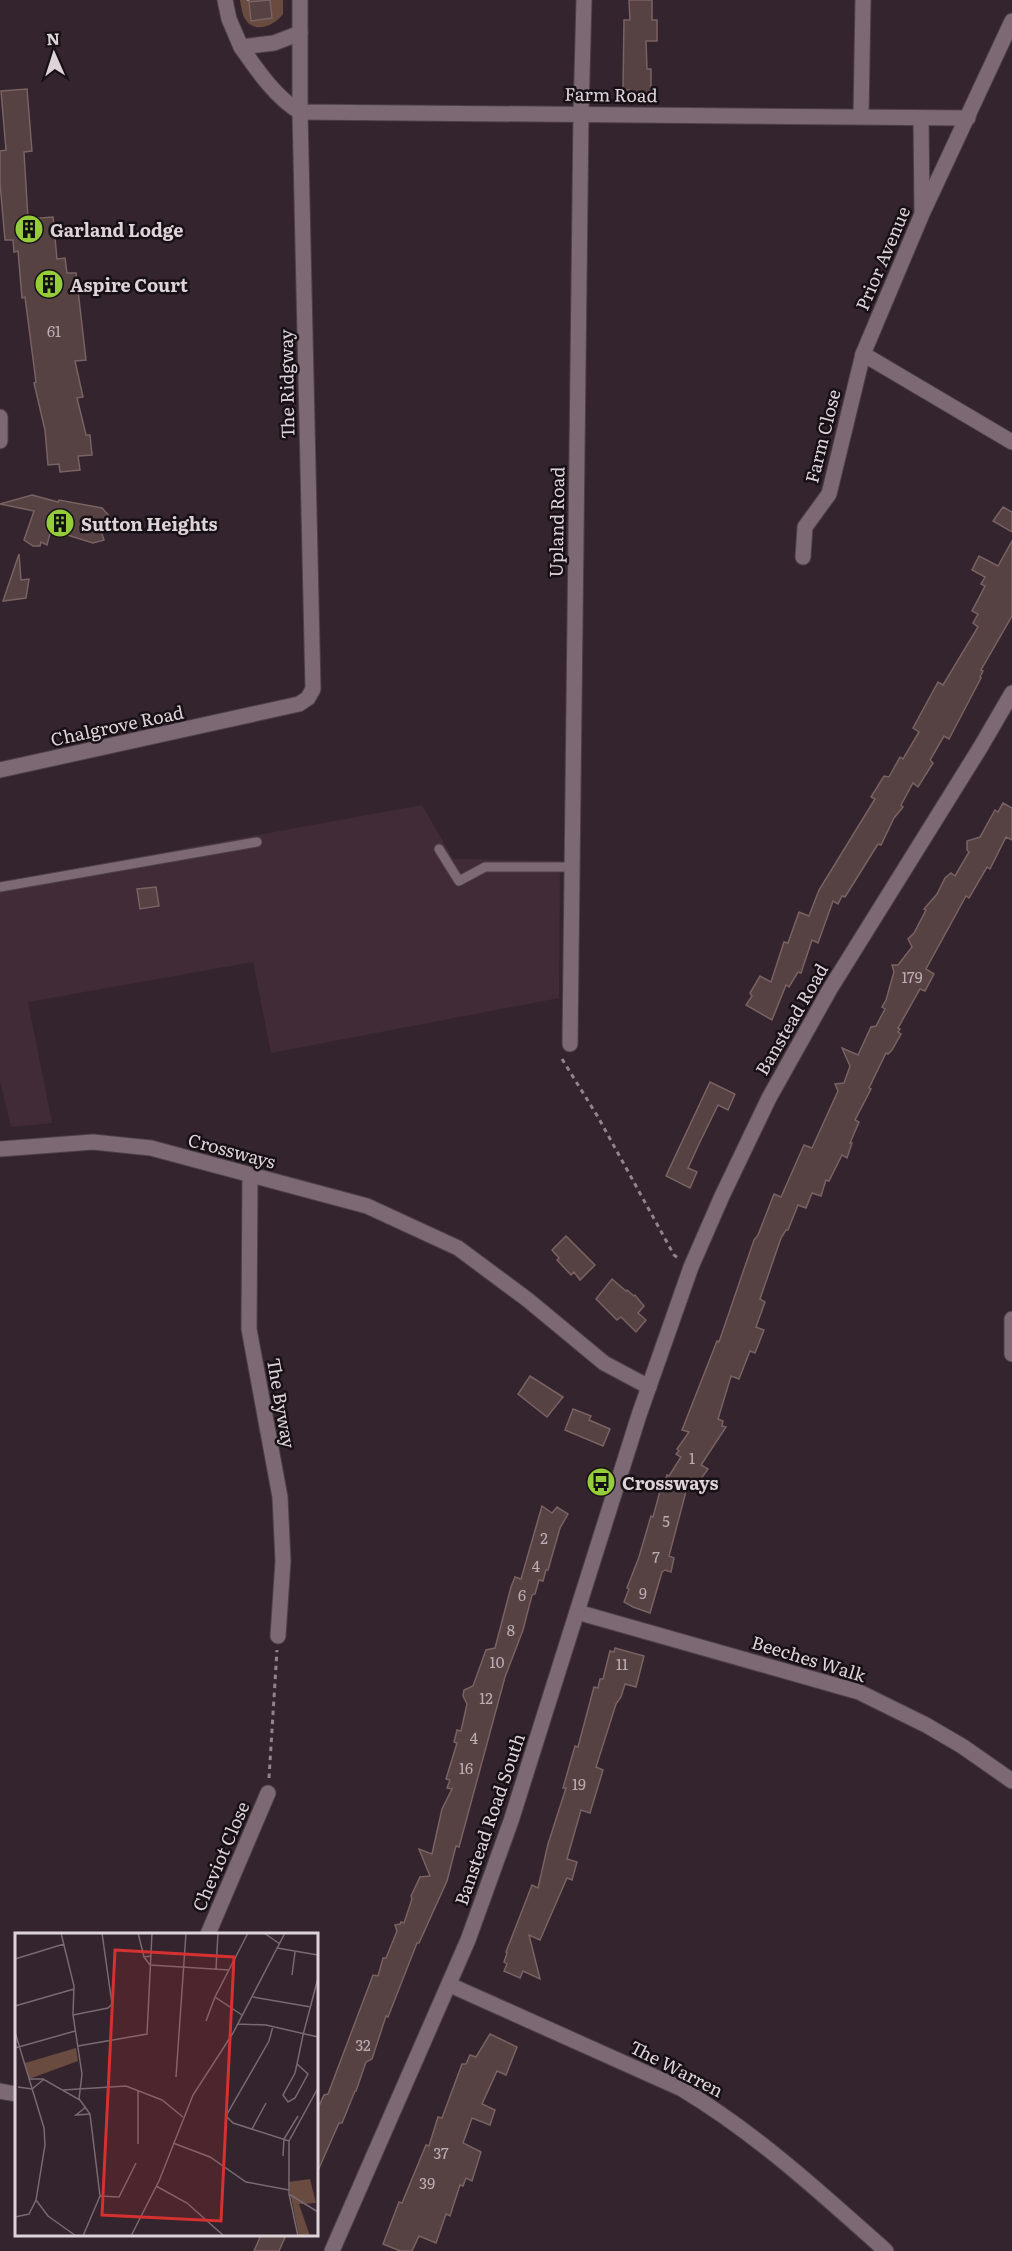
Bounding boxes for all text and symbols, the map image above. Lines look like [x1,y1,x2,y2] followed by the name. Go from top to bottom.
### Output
[24,24,84,84] north arrow
[46,26,61,50] text: N
[564,80,658,108] street label: Farm Road
[848,202,916,314] street label: Prior Avenue
[13,213,45,245] building icon: Garland Lodge
[50,216,183,243] place label: Garland Lodge
[33,268,65,300] building icon: Aspire Court
[70,271,188,298] place label: Aspire Court
[47,319,61,342] house number: 61
[272,328,300,439] street label: The Ridgway
[797,386,847,486] street label: Farm Close
[542,466,570,578] street label: Upland Road
[44,507,76,539] building icon: Sutton Heights
[81,510,217,537] place label: Sutton Heights
[48,698,186,752] street label: Chalgrove Road
[748,958,834,1080] street label: Banstead Road
[901,965,923,988] house number: 179
[185,1125,279,1175] street label: Crossways
[261,1356,303,1451] street label: The Byway
[689,1446,695,1469] house number: 1
[585,1466,617,1498] bus stop icon: Crossways
[622,1469,718,1496] place label: Crossways
[662,1509,670,1532] house number: 5
[540,1526,548,1549] house number: 2
[652,1545,660,1568] house number: 7
[532,1554,540,1577] house number: 4
[639,1581,647,1604] house number: 9
[518,1583,526,1606] house number: 6
[507,1618,515,1641] house number: 8
[749,1628,870,1688] street label: Beeches Walk
[490,1650,505,1673] house number: 10
[616,1652,628,1675] house number: 11
[479,1686,493,1709] house number: 12
[470,1726,478,1749] house number: 4
[447,1729,531,1909] street label: Banstead Road South
[459,1756,473,1779] house number: 16
[572,1772,586,1795] house number: 19
[185,1797,255,1915] street label: Cheviot Close
[15,1933,318,2236] inset map
[355,2033,371,2056] house number: 32
[625,2033,729,2103] street label: The Warren
[433,2141,449,2164] house number: 37
[419,2171,435,2194] house number: 39

